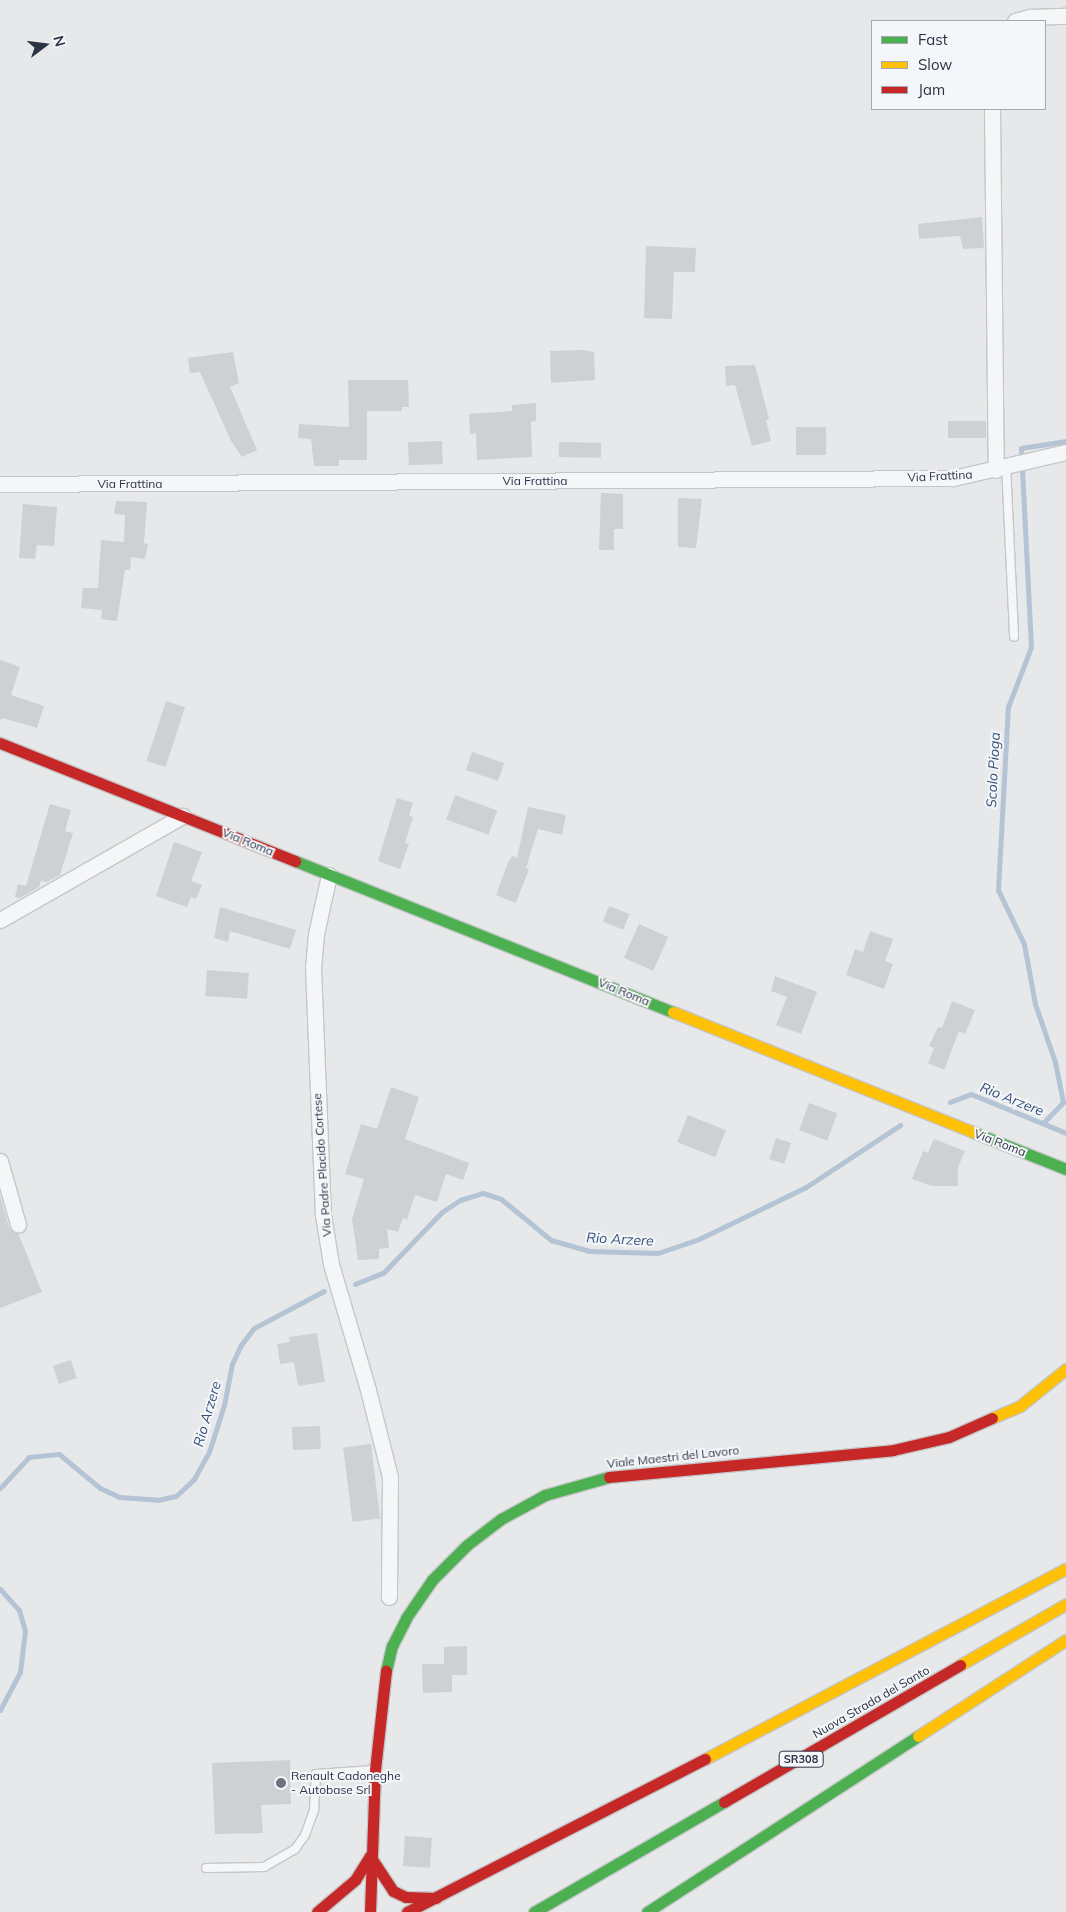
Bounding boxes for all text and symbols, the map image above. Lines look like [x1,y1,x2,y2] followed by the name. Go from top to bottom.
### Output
[20,20,70,70] north arrow
[871,20,1046,110] legend
[918,30,948,49] text: Fast
[49,34,70,49] text: N
[918,55,952,74] text: Slow
[918,80,945,99] text: Jam
[907,467,973,485] street label: Via Frattina
[502,474,568,488] street label: Via Frattina
[97,477,163,491] street label: Via Frattina
[983,732,1003,808] water label: Scolo Pioga
[220,825,276,859] street label: Via Roma
[596,975,652,1009] street label: Via Roma
[978,1079,1046,1119] water label: Rio Arzere
[310,1093,334,1237] street label: Via Padre Placido Cortese
[972,1127,1028,1159] street label: Via Roma
[586,1229,654,1249] water label: Rio Arzere
[190,1379,224,1449] water label: Rio Arzere
[606,1443,740,1471] street label: Viale Maestri del Lavoro
[810,1663,932,1741] street label: Nuova Strada del Santo
[778,1750,824,1768] road number: SR308
[291,1769,401,1797] place label: Renault Cadoneghe - Autobase Srl
[275,1777,287,1789] marker: Renault Cadoneghe - Autobase Srl

